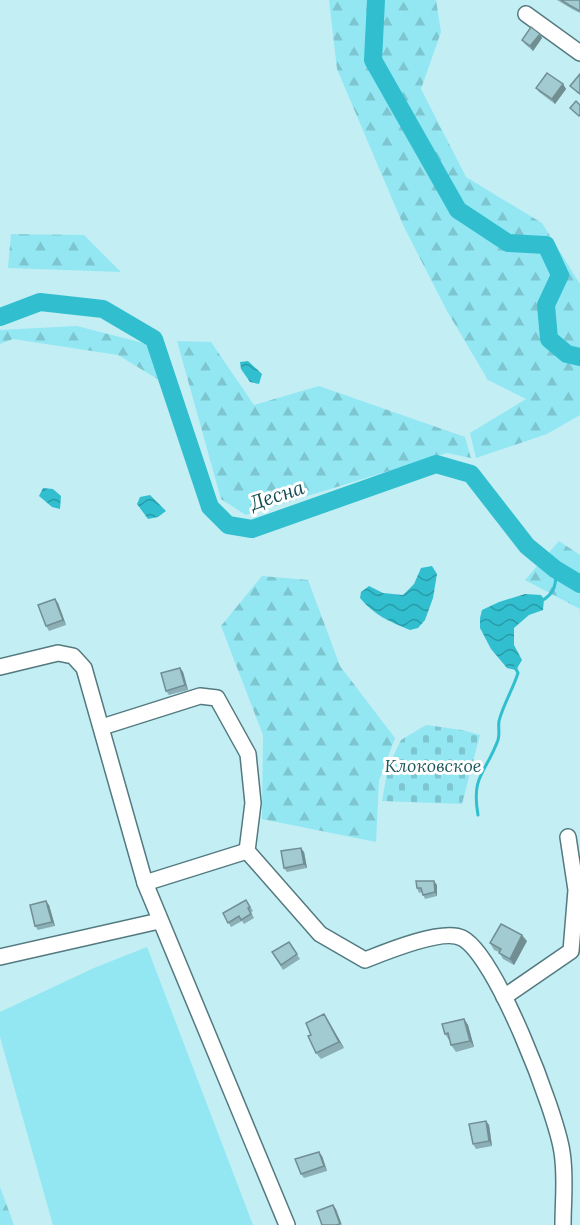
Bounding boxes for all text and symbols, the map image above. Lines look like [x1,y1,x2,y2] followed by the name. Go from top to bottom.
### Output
[246,474,307,515] water label: Десна
[385,754,481,777] park label: Клоковское

